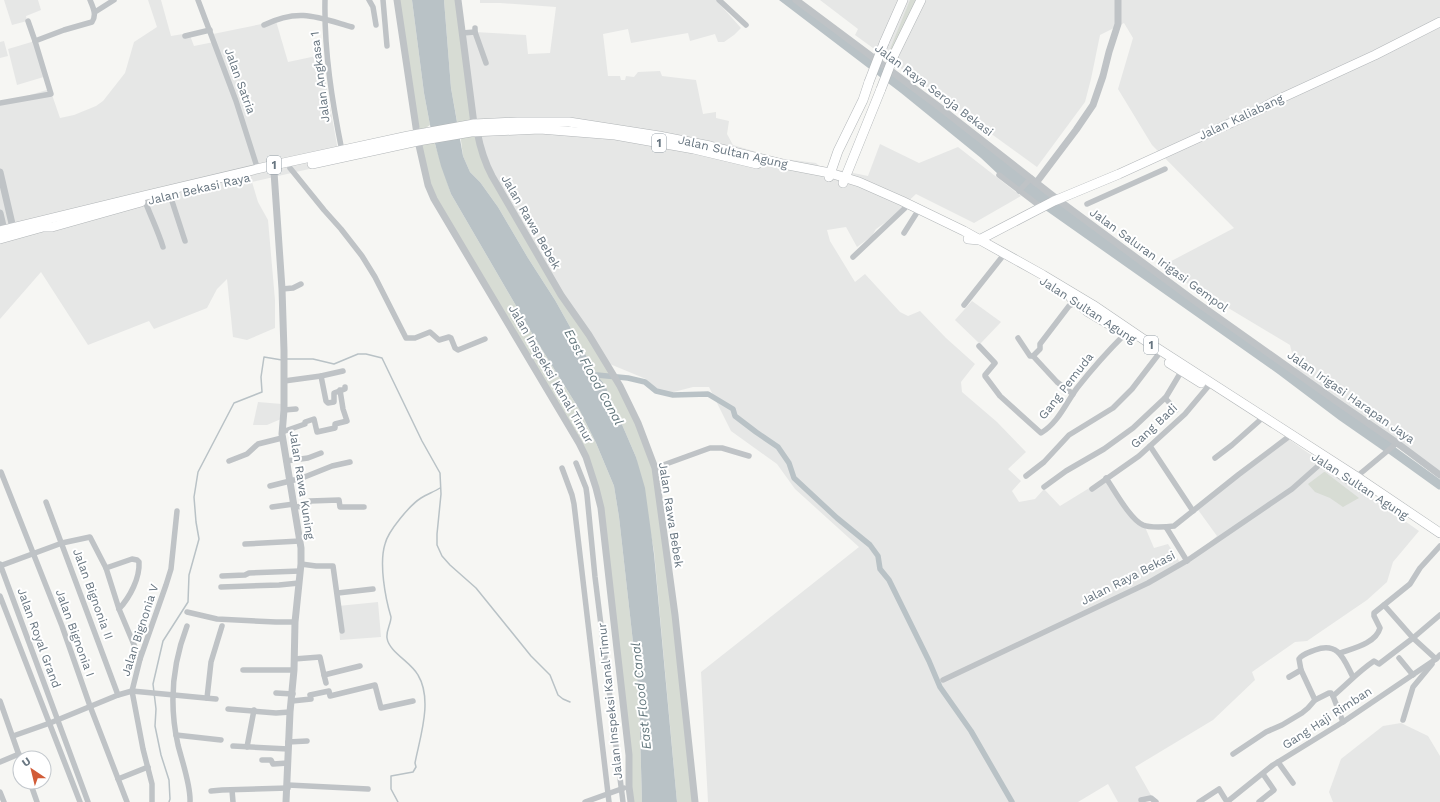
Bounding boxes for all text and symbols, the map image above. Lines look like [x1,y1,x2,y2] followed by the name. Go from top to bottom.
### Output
[307,31,333,123] street label: Jalan Angkasa 1
[872,41,996,139] street label: Jalan Raya Seroja Bekasi
[222,46,259,116] street label: Jalan Satria
[1197,91,1286,143] street label: Jalan Kaliabang
[677,133,790,172] street label: Jalan Sultan Agung
[652,134,666,152] road number: 1
[267,156,281,174] road number: 1
[147,170,252,208] street label: Jalan Bekasi Raya
[498,172,564,272] street label: Jalan Rawa Bebek
[1087,205,1231,315] street label: Jalan Saluran Irigasi Gempol
[1037,274,1139,347] street label: Jalan Sultan Agung
[506,302,596,446] street label: Jalan Inspeksi Kanal Timur
[561,326,627,428] water label: East Flood Canal
[1144,336,1158,354] road number: 1
[1285,348,1418,446] street label: Jalan Irigasi Harapan Jaya
[1036,350,1096,422] street label: Gang Pemuda
[1128,401,1180,451] street label: Gang Badi
[286,430,318,541] street label: Jalan Rawa Kuning
[1309,450,1411,523] street label: Jalan Sultan Agung
[656,461,686,569] street label: Jalan Rawa Bebek
[70,546,116,642] street label: Jalan Bignonia II
[1078,548,1178,608] street label: Jalan Raya Bekasi
[119,582,162,678] street label: Jalan Bignonia V
[14,586,64,690] street label: Jalan Royal Grand
[52,587,98,679] street label: Jalan Bignonia I
[595,622,625,780] street label: Jalan Inspeksi Kanal Timur
[628,642,654,750] water label: East Flood Canal
[1280,684,1374,752] street label: Gang Haji Rimban
[12,750,52,790] north arrow
[20,755,34,770] text: U

